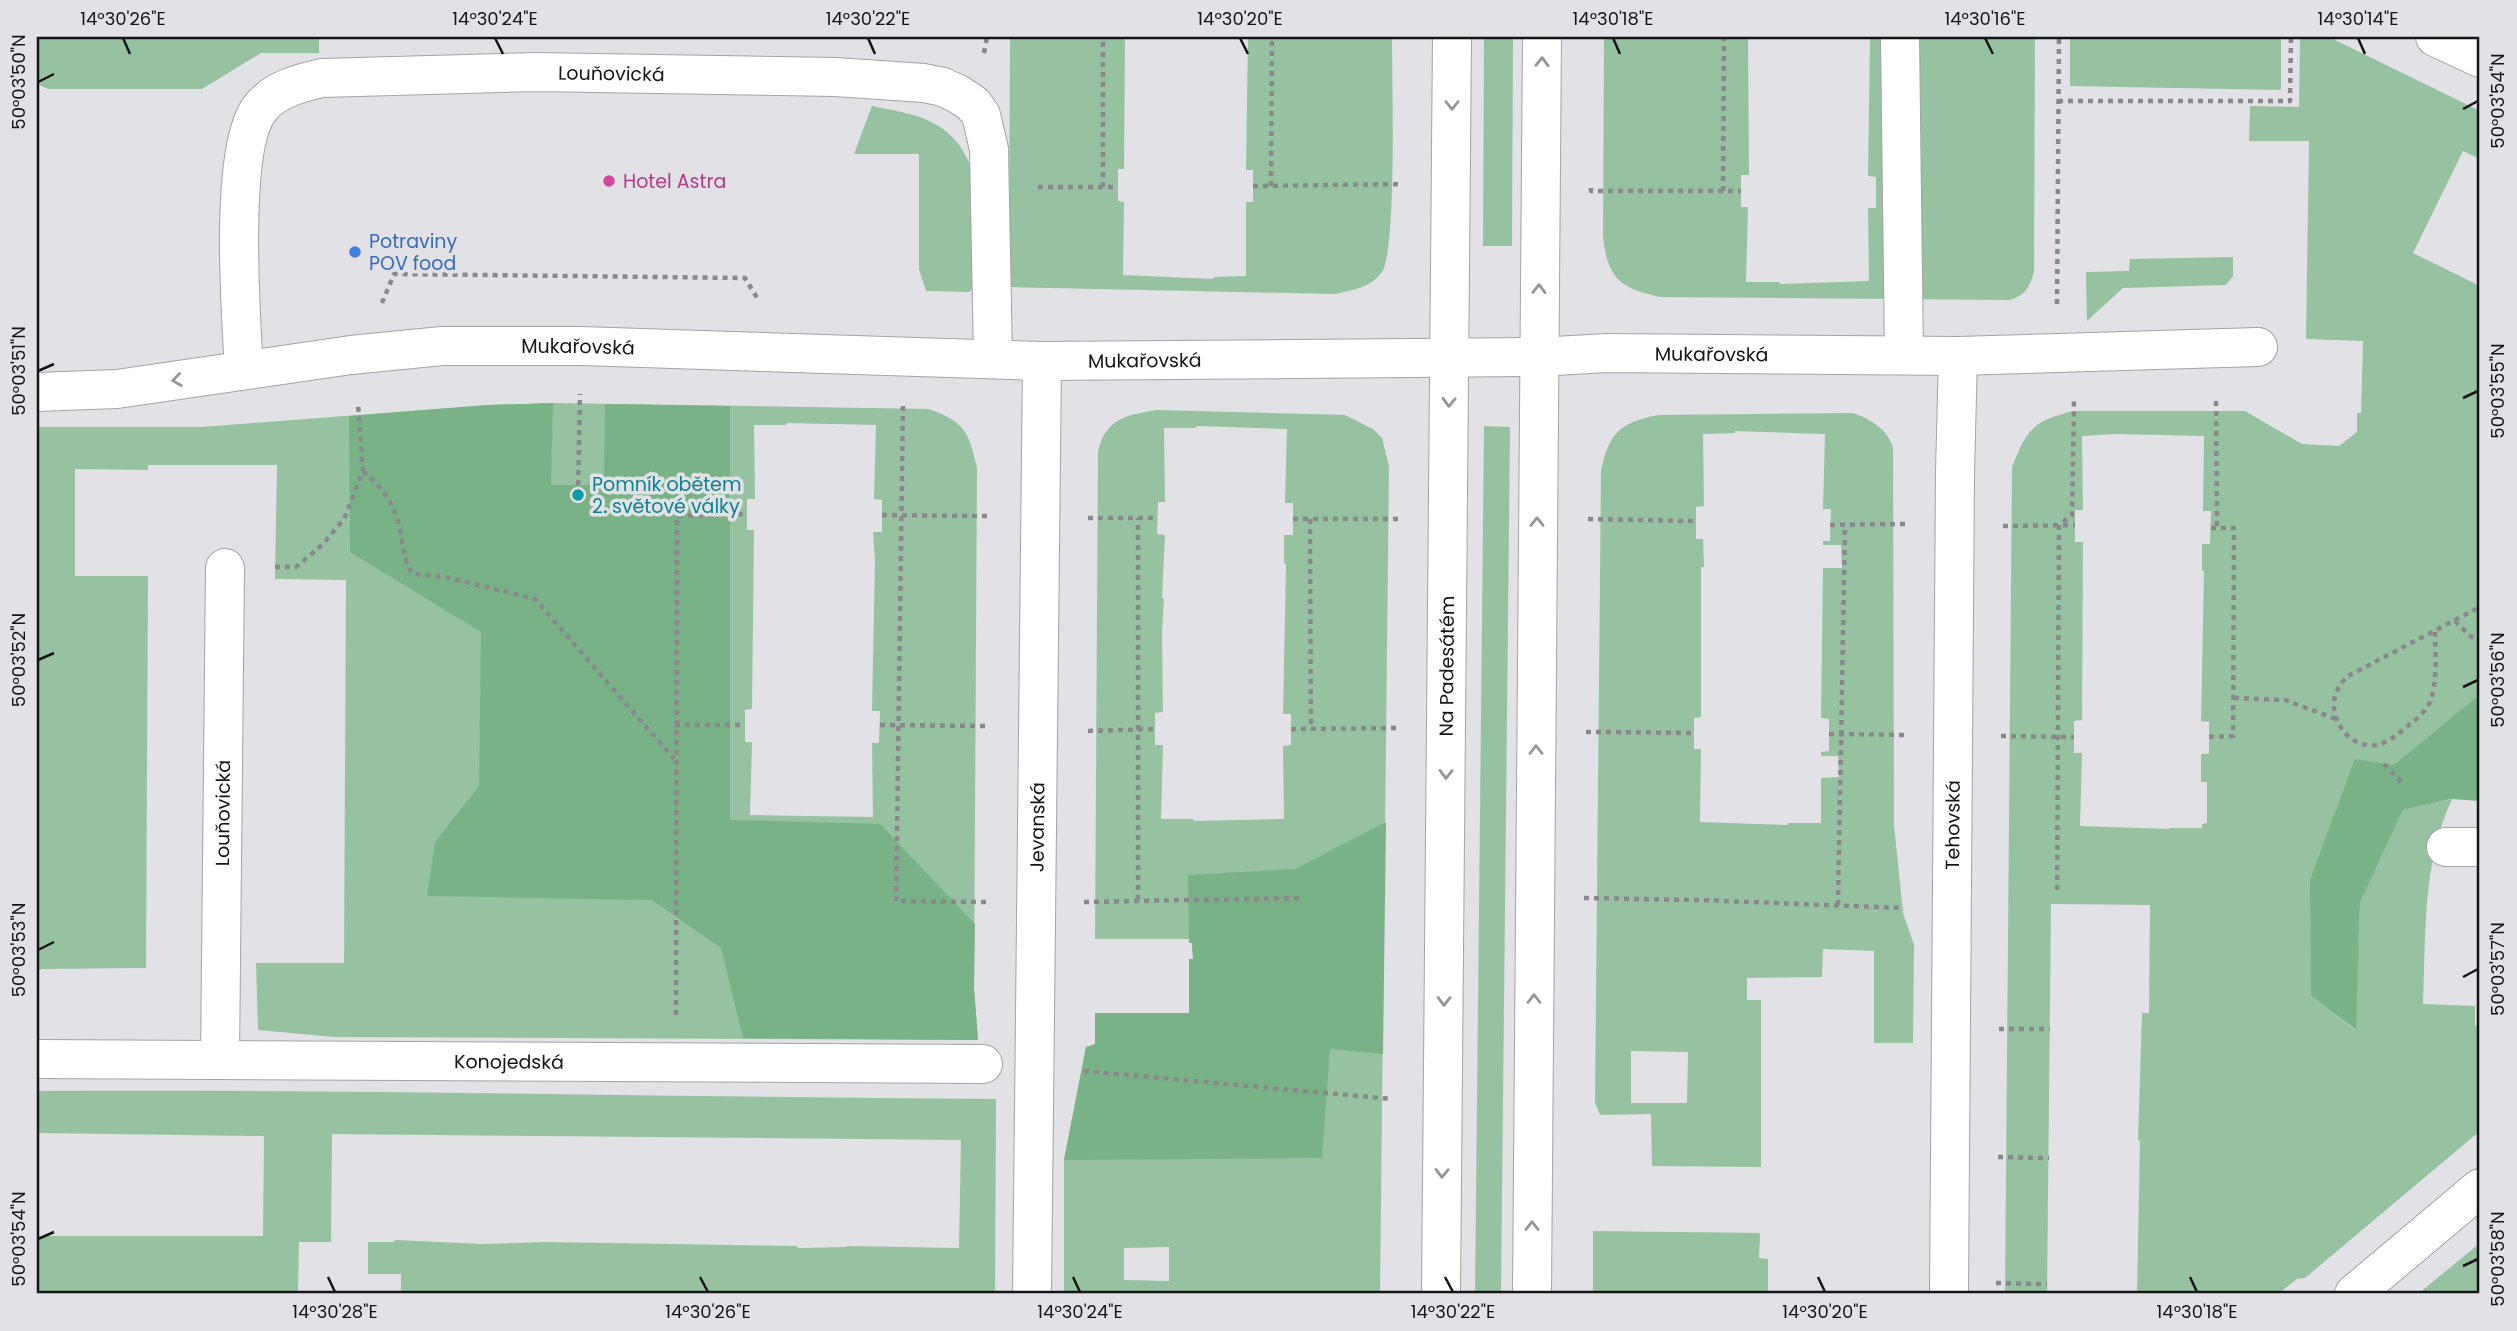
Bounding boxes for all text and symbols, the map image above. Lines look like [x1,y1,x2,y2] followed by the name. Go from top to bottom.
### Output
[80,6,166,31] text: 14°30'26"E
[452,6,538,31] text: 14°30'24"E
[826,6,910,31] text: 14°30'22"E
[1197,6,1283,31] text: 14°30'20"E
[1573,6,1653,31] text: 14°30'18"E
[1945,6,2025,31] text: 14°30'16"E
[2318,6,2398,31] text: 14°30'14"E
[6,34,31,130] text: 50°03'50"N
[2485,53,2510,149] text: 50°03'54"N
[1534,56,1550,67] one-way arrow
[558,59,665,88] street label: Louňovická
[1444,100,1460,111] one-way arrow
[623,168,726,195] place label: Hotel Astra
[601,173,617,189] marker: Hotel Astra
[369,228,458,277] place label: Potraviny POV food
[347,244,363,260] marker: Potraviny POV food
[1531,283,1547,294] one-way arrow
[6,326,31,416] text: 50°03'51"N
[521,333,635,362] street label: Mukařovská
[1655,340,1769,368] street label: Mukařovská
[2485,343,2510,439] text: 50°03'55"N
[1088,347,1202,375] street label: Mukařovská
[171,372,183,387] one-way arrow
[1442,397,1457,408] one-way arrow
[592,471,741,520] place label: Pomník obětem 2. světové války
[570,487,586,503] marker: Pomník obětem 2. světové války
[1529,517,1545,527] one-way arrow
[1433,595,1461,737] street label: Na Padesátém
[6,613,31,707] text: 50°03'52"N
[2485,632,2510,728] text: 50°03'56"N
[1528,744,1543,755] one-way arrow
[209,760,237,866] street label: Louňovická
[1438,769,1454,780] one-way arrow
[1939,780,1967,870] street label: Tehovská
[1024,782,1051,872] street label: Jevanská
[6,903,31,997] text: 50°03'53"N
[2485,922,2510,1016] text: 50°03'57"N
[1526,993,1542,1003] one-way arrow
[1436,997,1452,1007] one-way arrow
[454,1048,564,1076] street label: Konojedská
[1434,1168,1450,1179] one-way arrow
[6,1191,31,1287] text: 50°03'54"N
[2485,1211,2510,1307] text: 50°03'58"N
[1524,1220,1540,1231] one-way arrow
[292,1299,378,1324] text: 14°30'28"E
[665,1299,751,1324] text: 14°30'26"E
[1037,1299,1123,1324] text: 14°30'24"E
[1411,1299,1495,1324] text: 14°30'22"E
[1782,1299,1868,1324] text: 14°30'20"E
[2157,1299,2237,1324] text: 14°30'18"E

